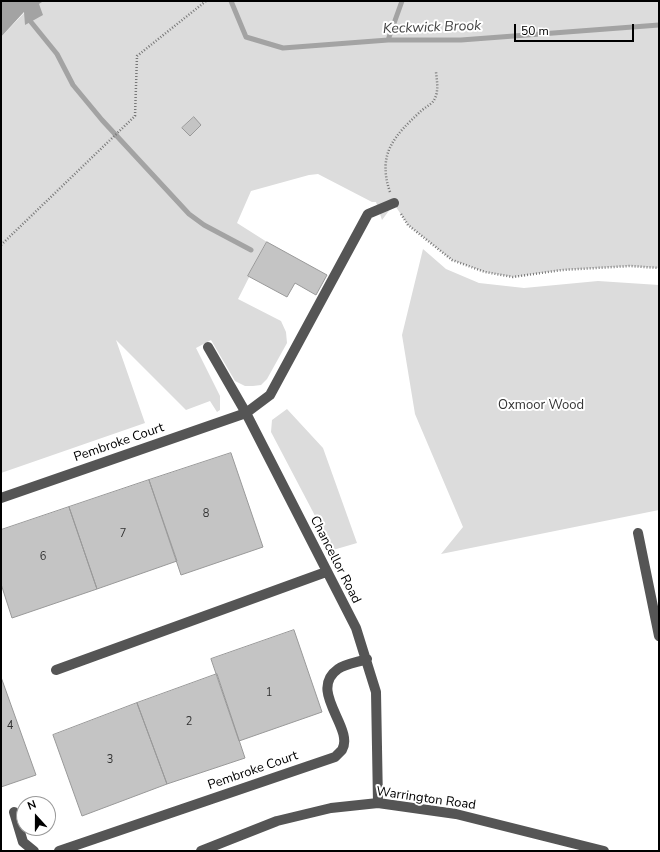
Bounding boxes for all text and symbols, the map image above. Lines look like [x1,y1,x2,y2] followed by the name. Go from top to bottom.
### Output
[516,16,636,42] scale bar
[383,18,481,38] water label: Keckwick Brook
[521,23,549,39] text: 50 m
[498,398,584,414] park label: Oxmoor Wood
[72,420,166,466] street label: Pembroke Court
[203,507,209,521] house number: 8
[306,514,364,606] street label: Chancellor Road
[120,527,126,541] house number: 7
[40,550,46,564] house number: 6
[266,686,272,700] house number: 1
[186,715,192,729] house number: 2
[7,719,13,733] house number: 4
[206,748,300,794] street label: Pembroke Court
[107,753,113,767] house number: 3
[375,784,477,814] street label: Warrington Road
[16,796,56,836] north arrow
[25,797,38,814] text: N

